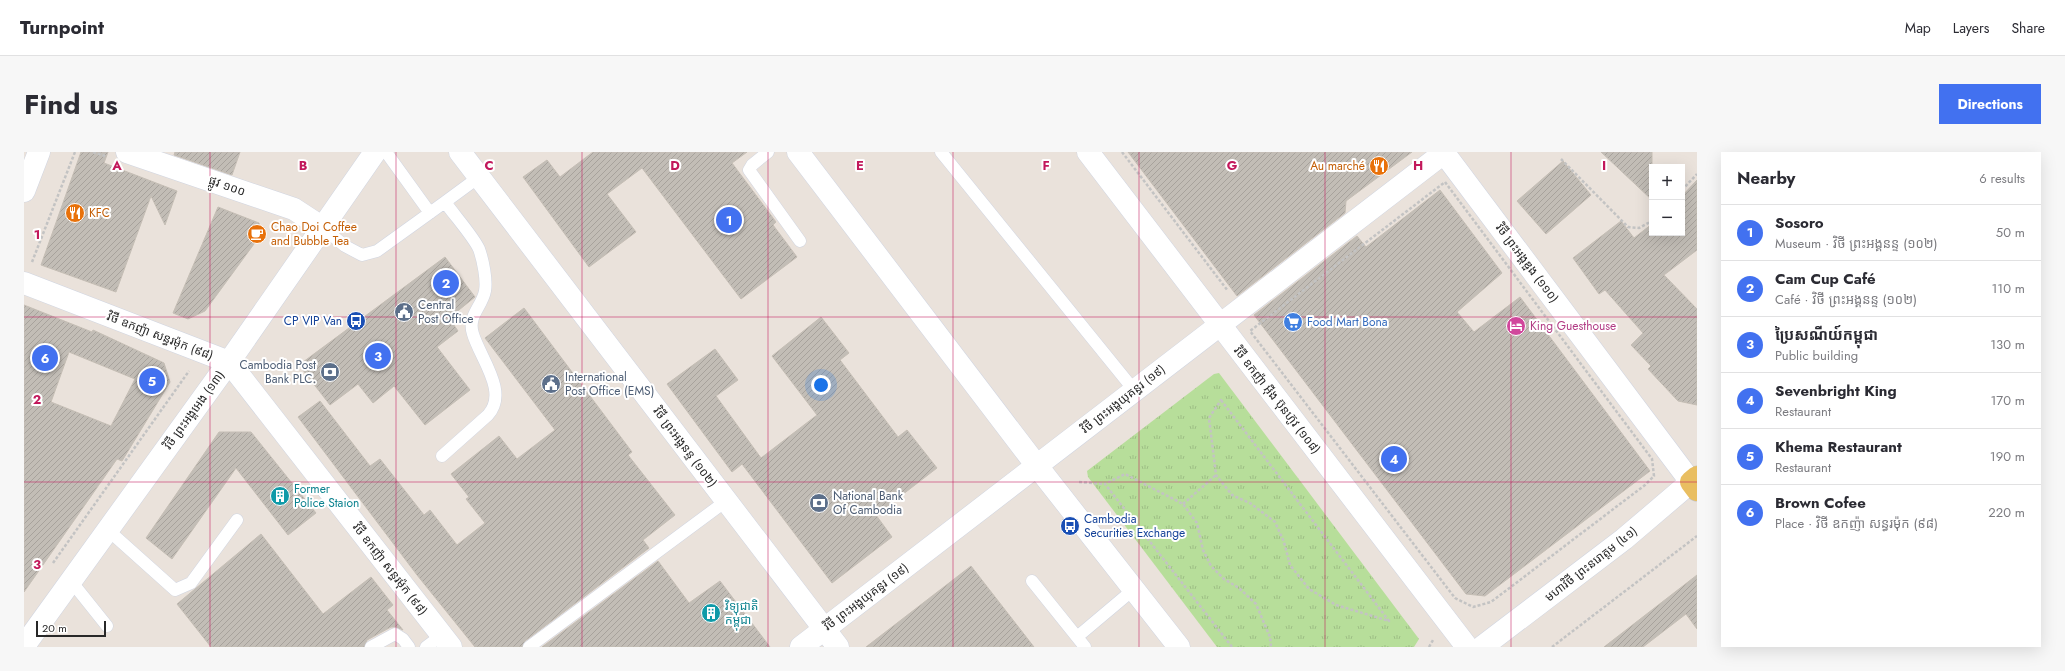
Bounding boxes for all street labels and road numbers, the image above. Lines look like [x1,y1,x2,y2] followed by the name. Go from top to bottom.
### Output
[206,171,248,202] street label: ផ្លូវ ១០០
[1491,219,1563,306] street label: វិថី ព្រះអង្គឌួង (១១០)
[104,307,216,365] street label: វិថី ឧកញ៉ា សន្ធរម៉ុក (៩៨)
[1229,342,1325,458] street label: វិថី ឧកញ៉ា អ៊ីង ប៊ុនហ៊ូវ (១០៨)
[1077,360,1169,438] street label: វិថី ព្រះអង្គយុគន្ធរ (១៩)
[159,367,229,453] street label: វិថី ព្រះអង្គអេង (១៣)
[649,403,721,491] street label: វិថី ព្រះអង្គនន្ទ (១០២)
[348,519,432,619] street label: វិថី ឧកញ៉ា សន្ធរម៉ុក (៩៨)
[1541,522,1641,606] street label: មហាវិថី ព្រះនរោត្តម (៤១)
[819,559,912,635] street label: វិថី ព្រះអង្គយុគន្ធរ (១៩)

